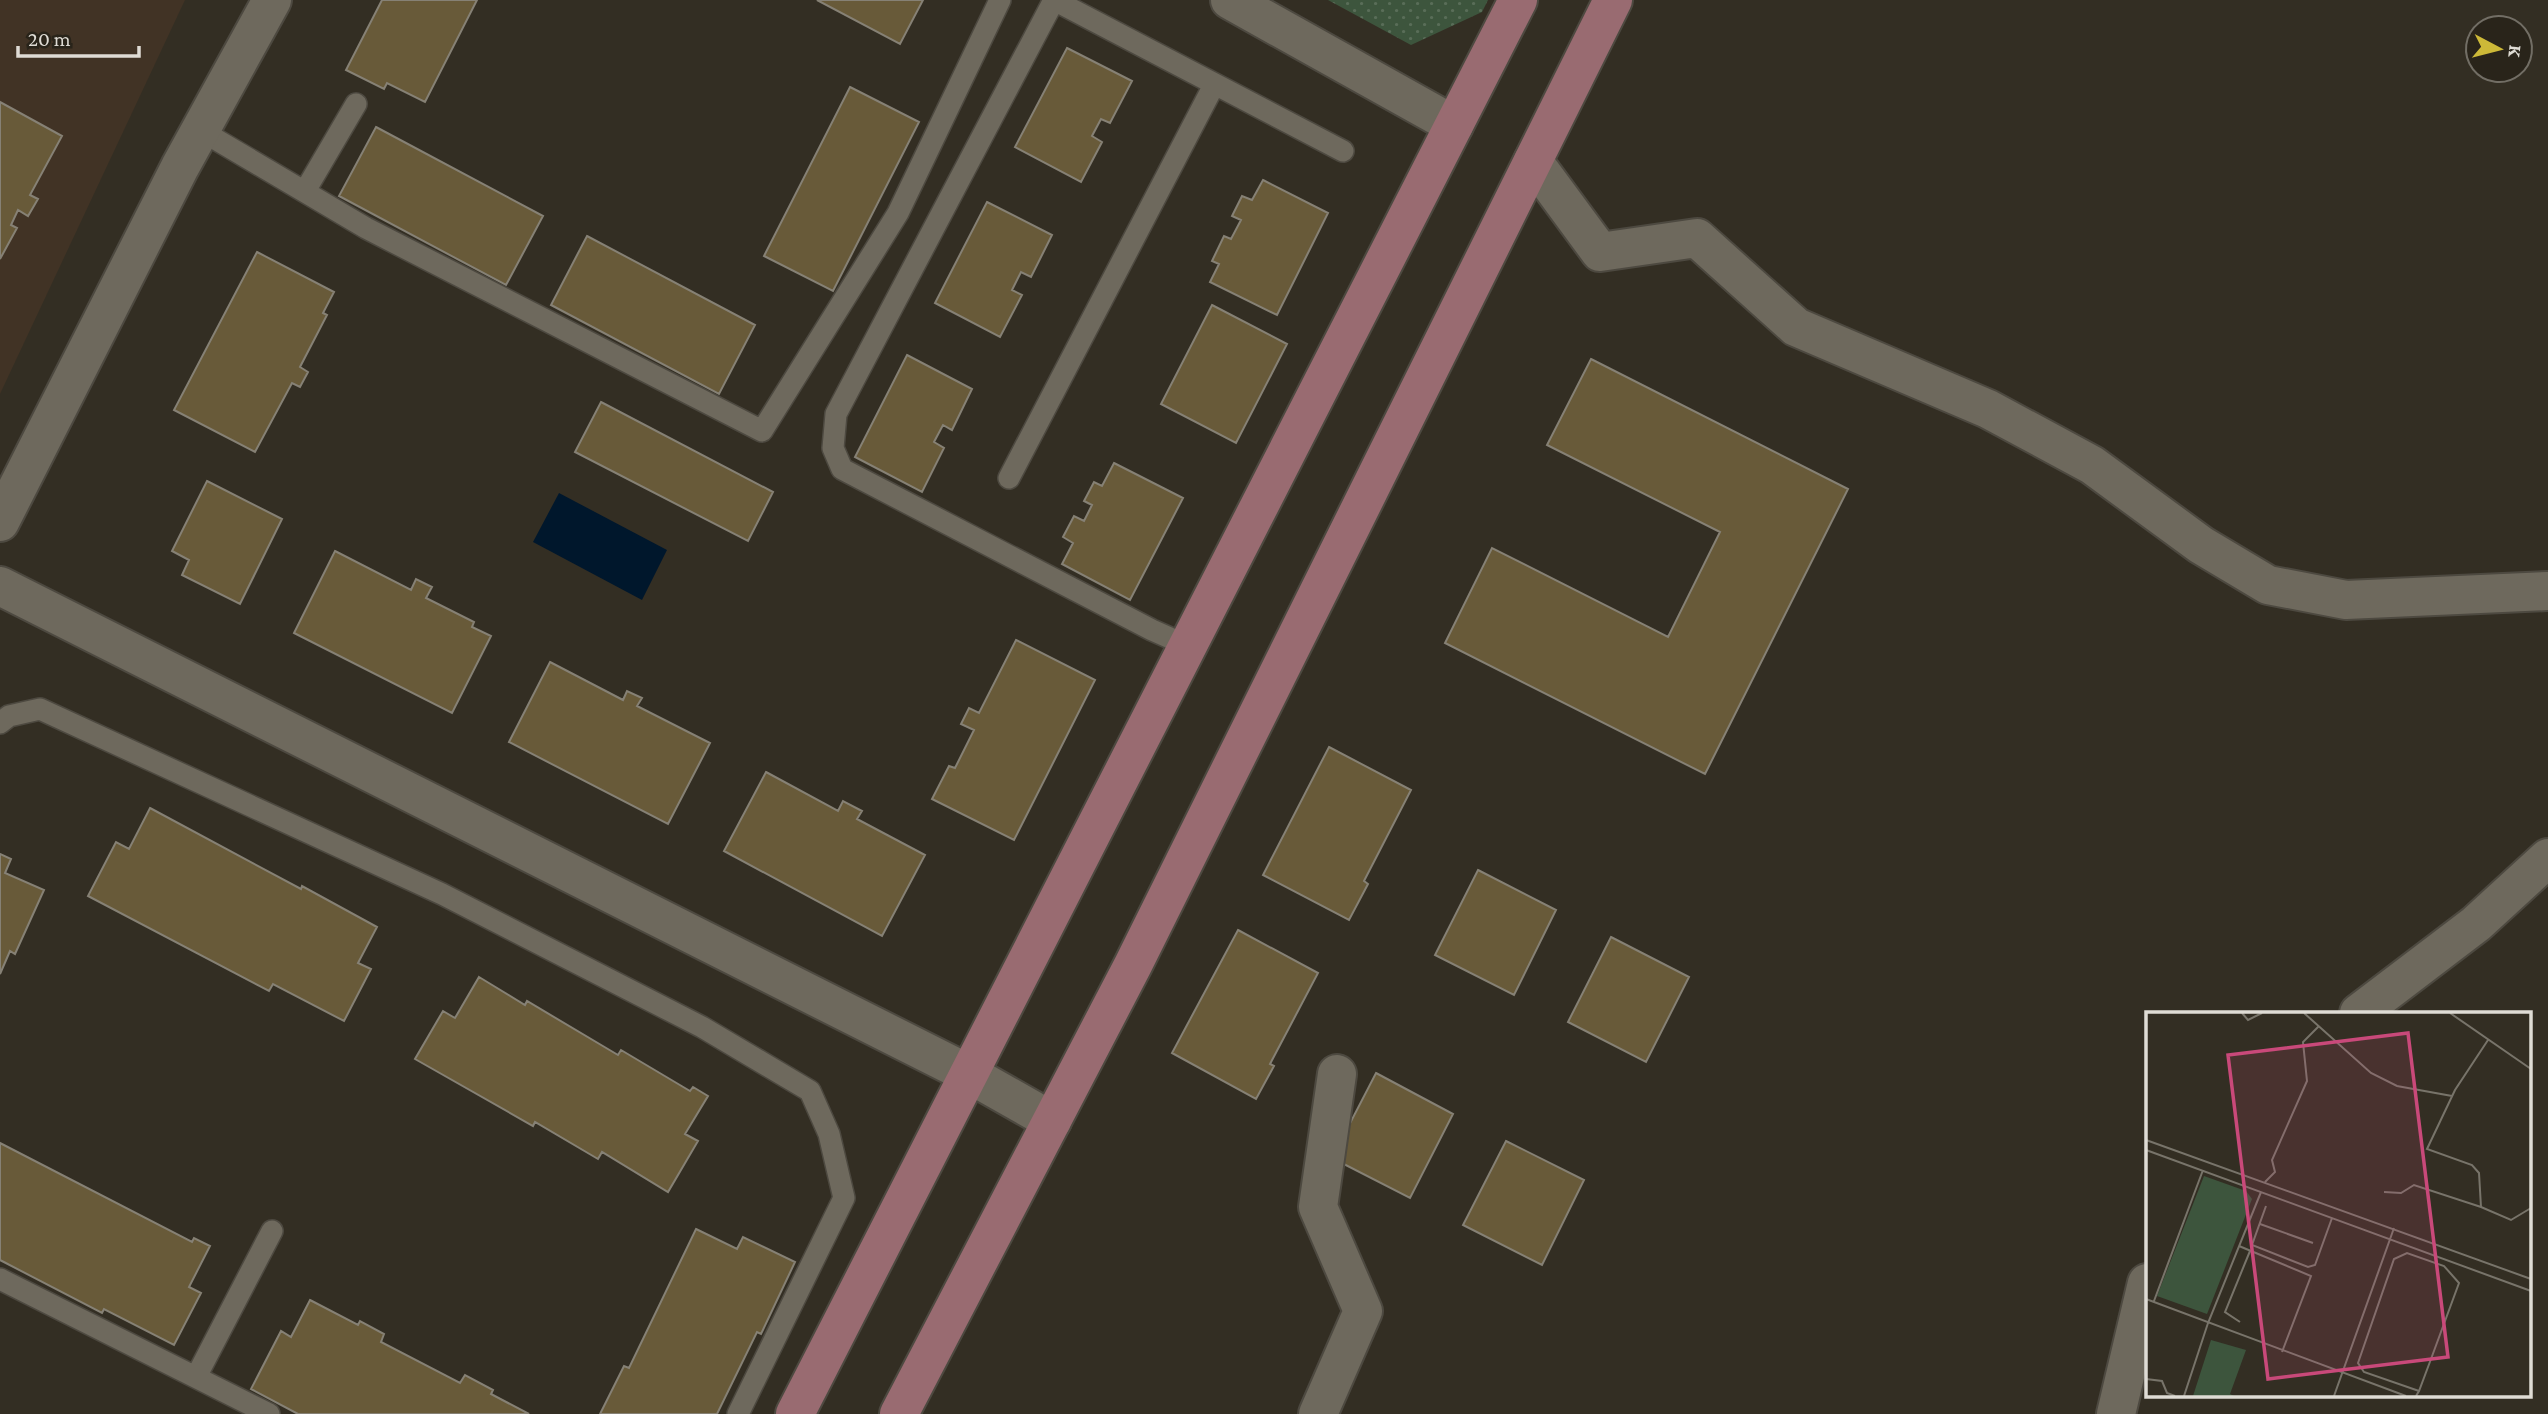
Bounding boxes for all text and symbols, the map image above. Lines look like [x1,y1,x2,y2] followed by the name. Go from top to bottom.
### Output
[18,14,138,58] scale bar
[2464,14,2534,84] north arrow
[28,27,71,51] text: 20 m
[2504,44,2527,59] text: K
[2146,1012,2530,1396] inset map

